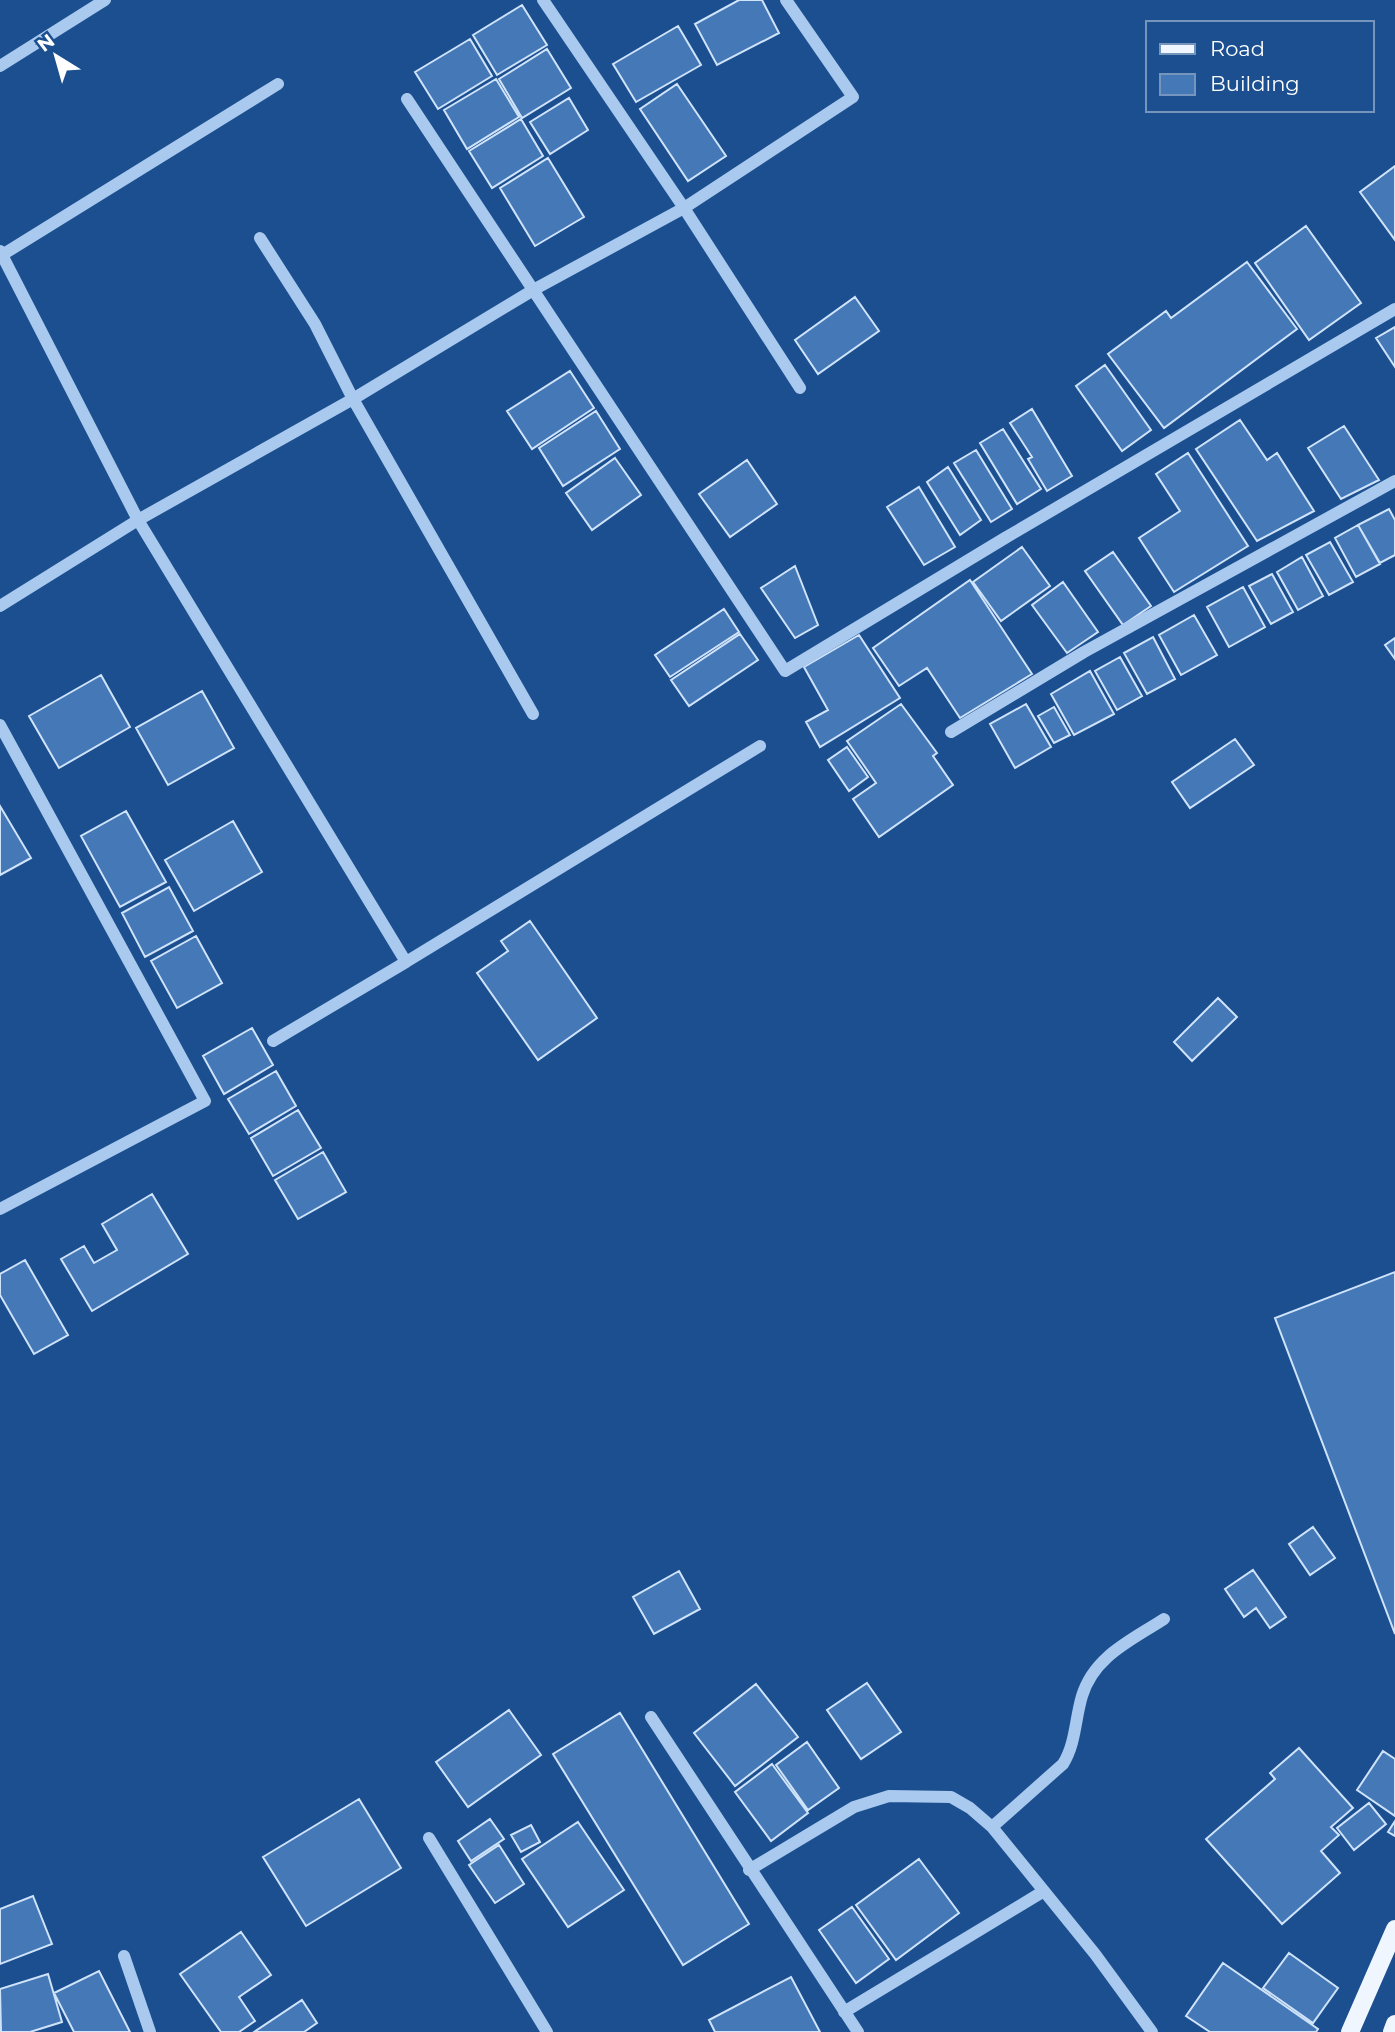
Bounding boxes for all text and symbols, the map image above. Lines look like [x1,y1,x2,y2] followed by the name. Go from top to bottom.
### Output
[21,21,91,91] north arrow
[1146,21,1374,112] legend
[33,29,59,57] text: N
[1210,36,1265,61] text: Road
[1210,71,1300,96] text: Building

